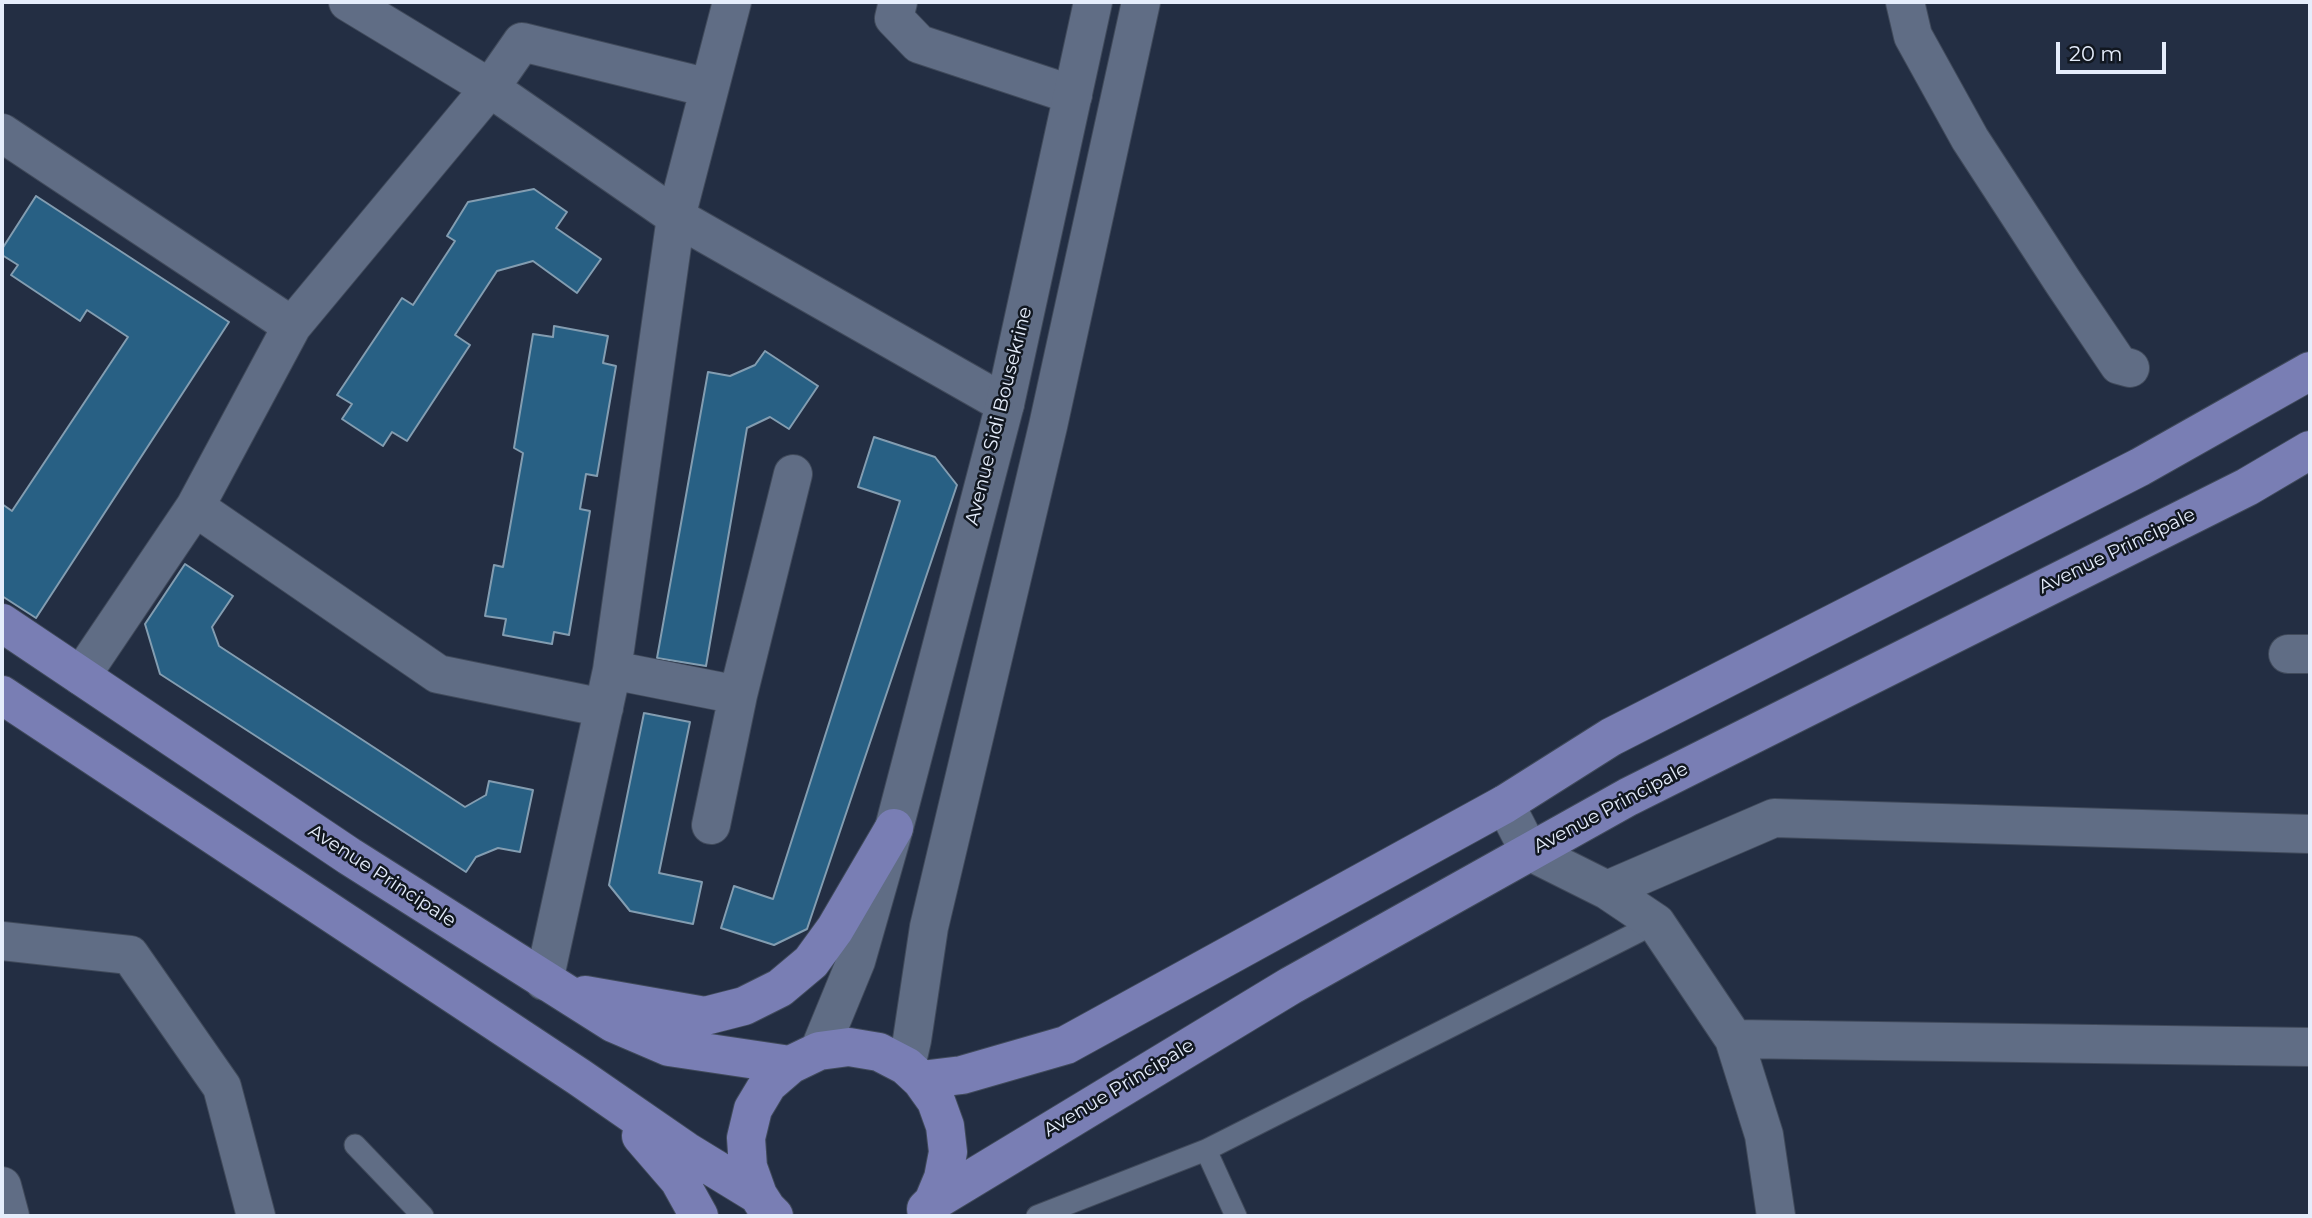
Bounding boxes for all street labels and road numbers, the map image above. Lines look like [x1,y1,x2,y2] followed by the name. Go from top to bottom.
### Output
[961,304,1037,528] street label: Avenue Sidi Bousekrine
[2035,503,2199,599] street label: Avenue Principale
[1530,758,1692,858] street label: Avenue Principale
[304,820,460,932] street label: Avenue Principale
[1040,1034,1198,1142] street label: Avenue Principale

